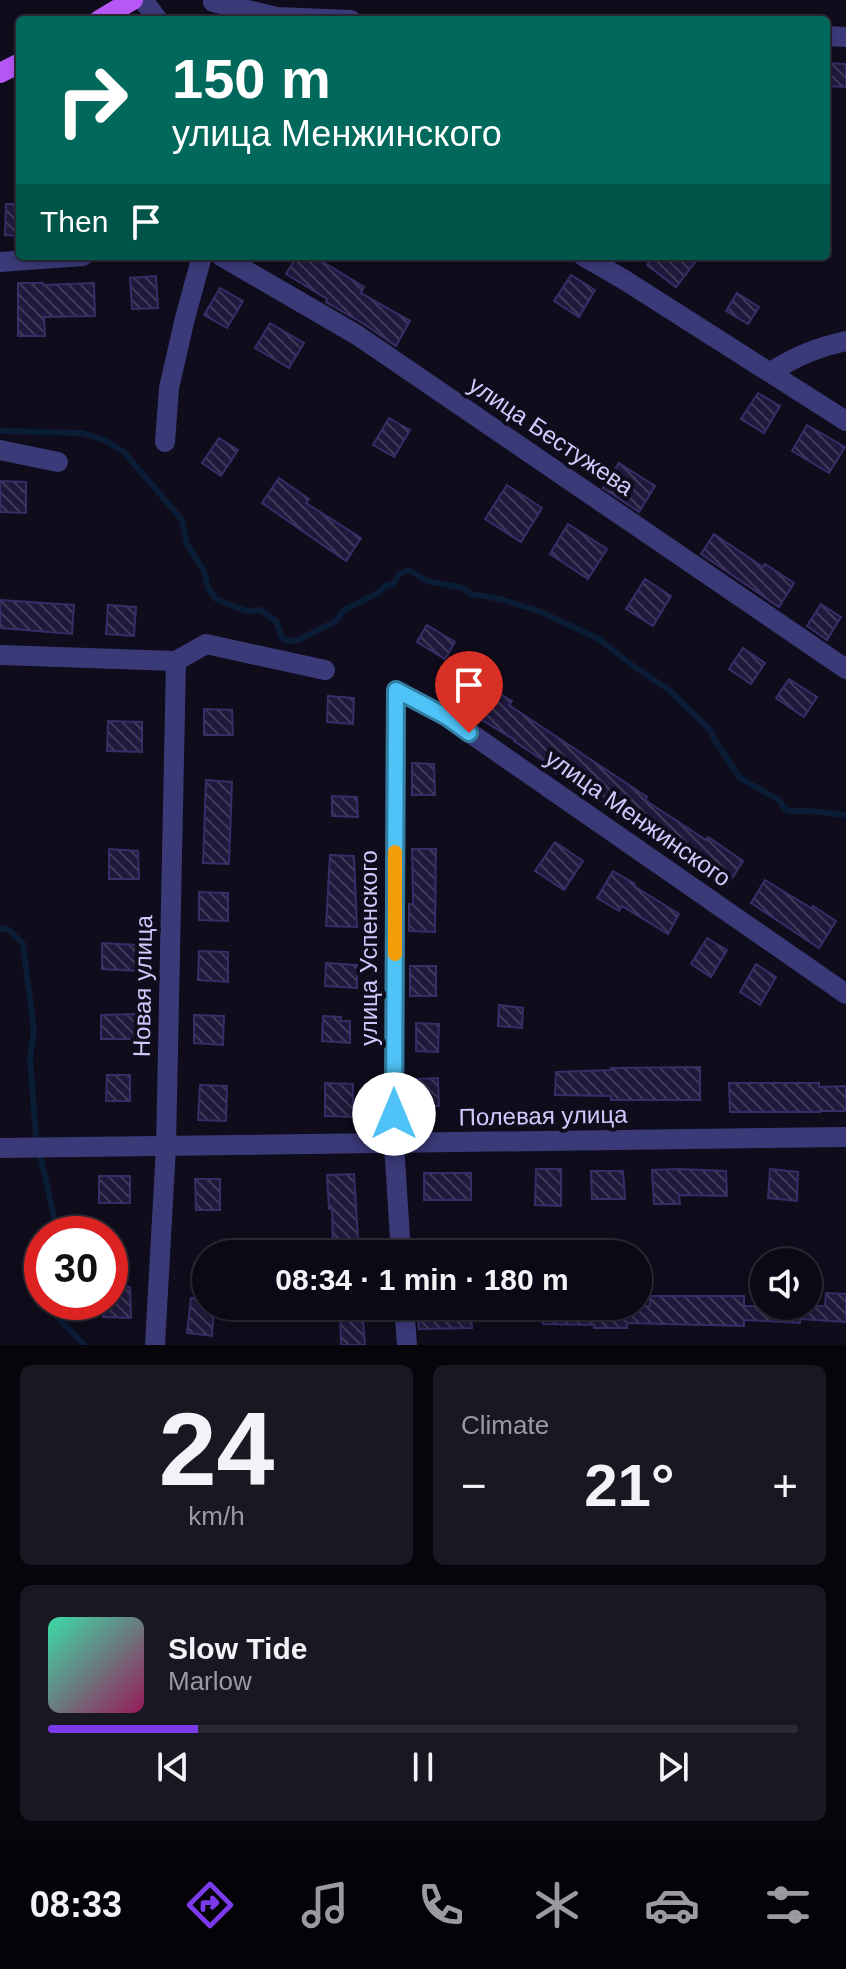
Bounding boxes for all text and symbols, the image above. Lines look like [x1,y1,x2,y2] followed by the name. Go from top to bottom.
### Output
[172,47,331,110] text: 150 m
[40,48,144,152] icon: right
[172,113,502,154] text: улица Менжинского
[124,200,168,244] icon: arrive
[40,205,108,238] text: Then
[464,371,639,501] street label: улица Бестужева
[435,651,503,733] pin
[447,663,491,707] icon: arrive
[540,743,736,892] street label: улица Менжинского
[355,850,382,1046] street label: улица Успенского
[128,914,157,1057] street label: Новая улица
[352,1072,436,1156] position arrow
[458,1101,628,1130] street label: Полевая улица
[24,1216,128,1320] speed limit sign: 30
[750,1248,822,1320] map controls
[750,1248,822,1320] button: sound
[275,1263,569,1296] text: 08:34 · 1 min · 180 m
[159,1391,274,1507] text: 24
[461,1410,549,1440] text: Climate
[584,1452,675,1519] text: 21°
[461,1461,487,1510] text: −
[772,1461,798,1510] text: +
[188,1501,245,1531] text: km/h
[168,1632,307,1665] text: Slow Tide
[168,1666,252,1696] text: Marlow
[151,1745,195,1789] icon: previous
[401,1745,445,1789] icon: pause
[651,1745,695,1789] icon: next
[182,1877,238,1933] icon: directions
[297,1877,353,1933] icon: music
[413,1877,469,1933] icon: phone
[529,1877,585,1933] icon: climate
[644,1877,700,1933] icon: car
[760,1877,816,1933] icon: filters
[30,1884,122,1925] text: 08:33

